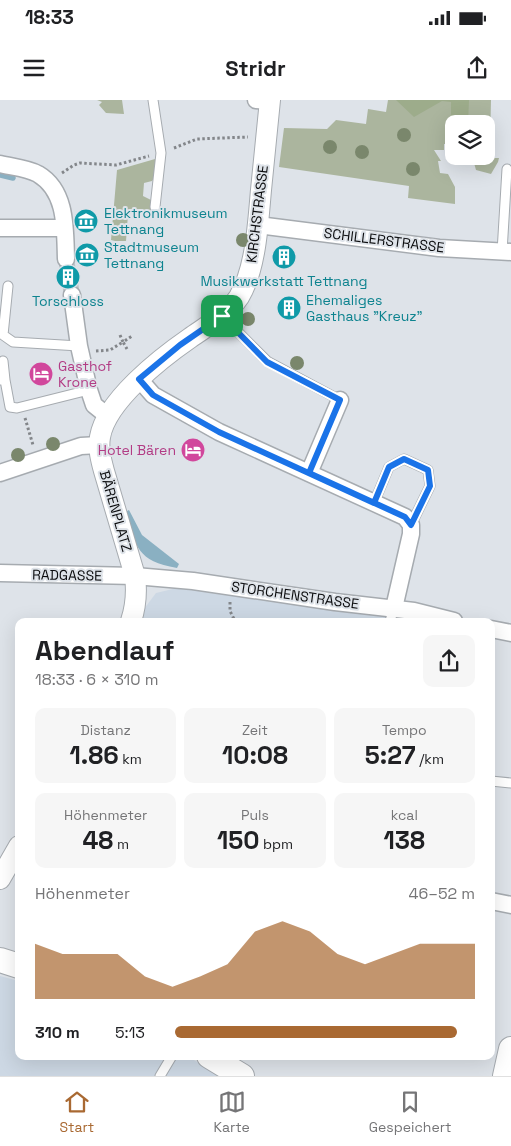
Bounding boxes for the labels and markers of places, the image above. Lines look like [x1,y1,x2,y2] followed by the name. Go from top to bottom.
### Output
[104,204,228,238] place label: Elektronikmuseum Tettnang
[73,208,99,234] museum icon: Elektronikmuseum Tettnang
[104,238,199,272] place label: Stadtmuseum Tettnang
[74,242,100,268] museum icon: Stadtmuseum Tettnang
[271,244,297,270] building icon: Musikwerkstatt Tettnang
[55,264,81,290] building icon: Torschloss
[200,272,368,290] place label: Musikwerkstatt Tettnang
[306,291,423,325] place label: Ehemaliges Gasthaus "Kreuz"
[32,292,104,310] place label: Torschloss
[201,295,243,337] pin
[276,295,302,321] building icon: Ehemaliges Gasthaus "Kreuz"
[58,357,112,391] place label: Gasthof Krone
[28,361,54,387] hotel icon: Gasthof Krone
[180,437,206,463] hotel icon: Hotel Bären
[98,441,176,459] place label: Hotel Bären

